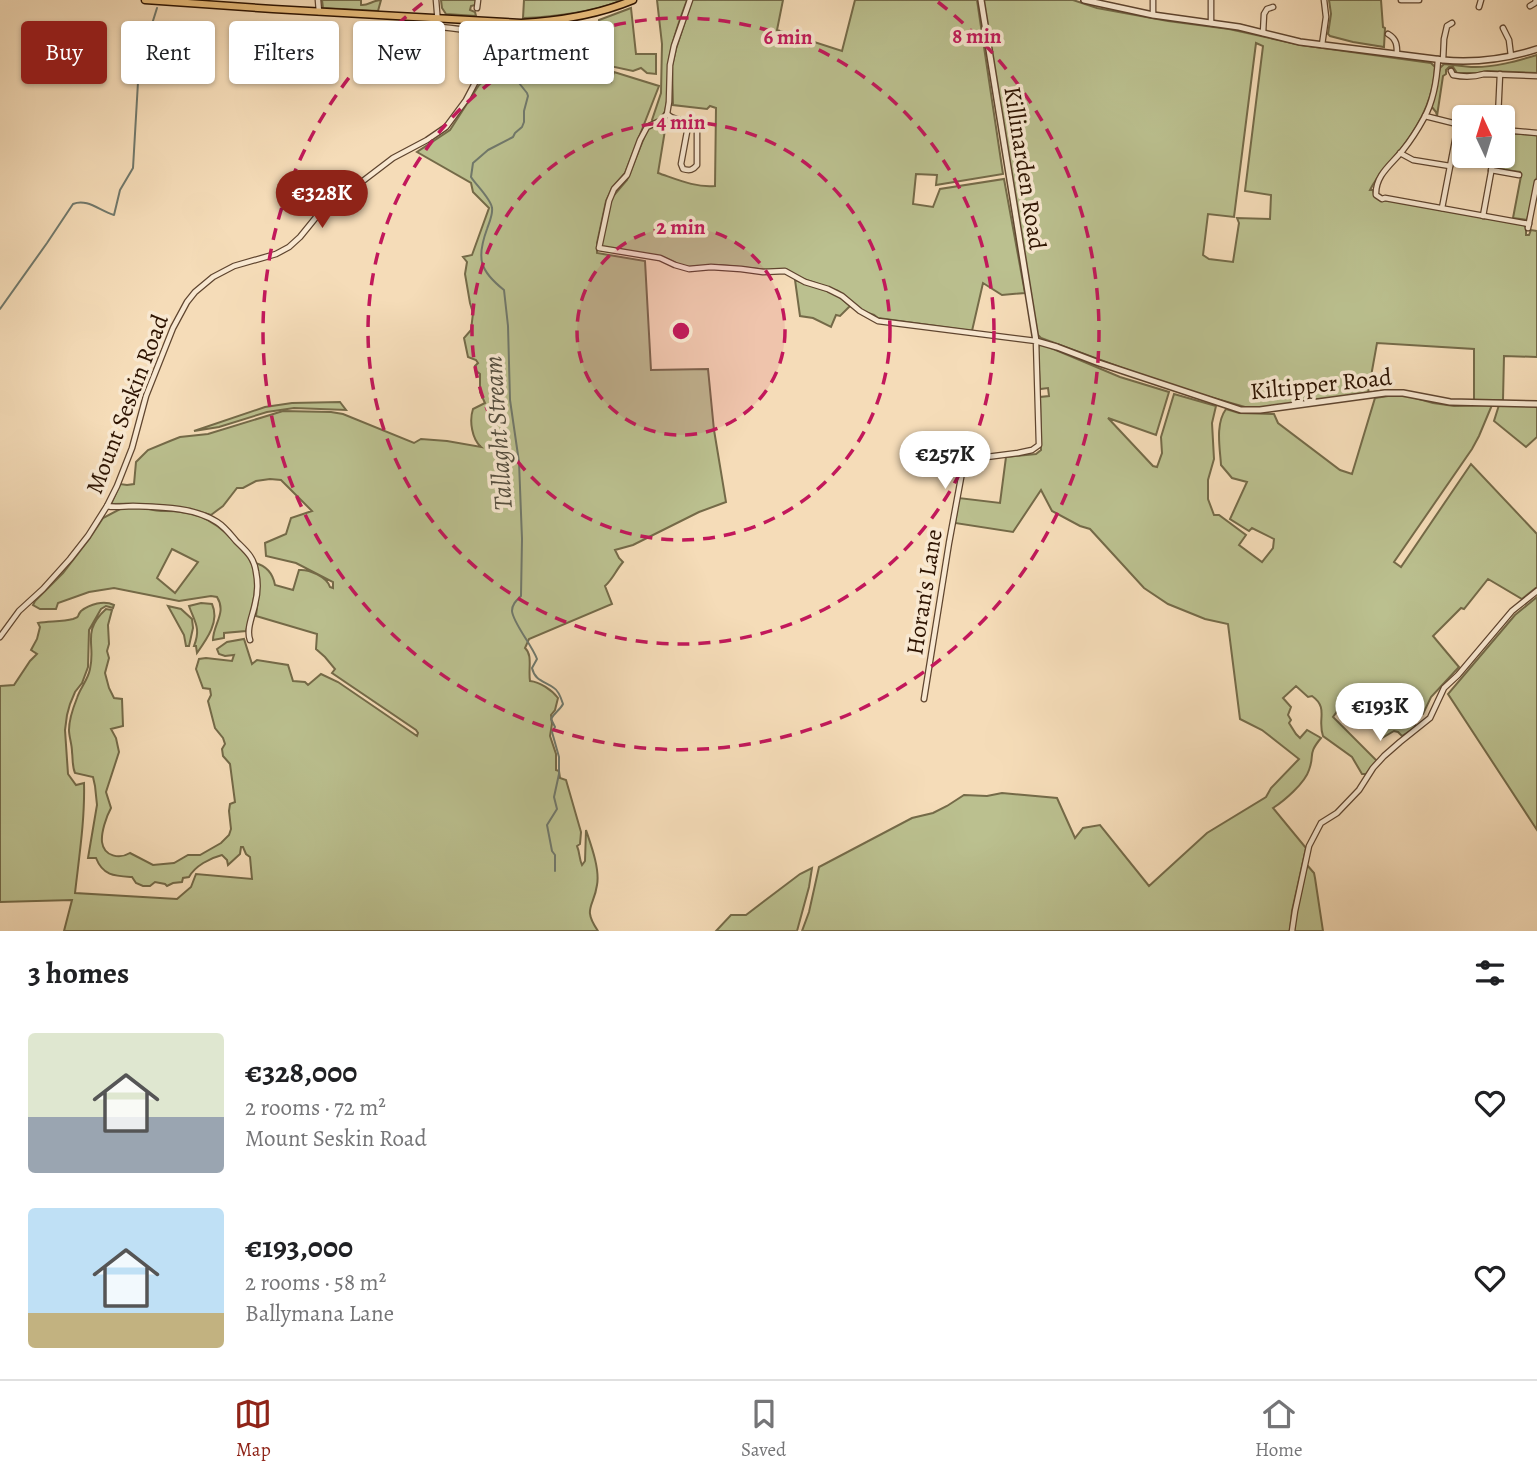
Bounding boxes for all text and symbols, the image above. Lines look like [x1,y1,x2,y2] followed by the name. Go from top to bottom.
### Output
[21,21,107,84] chip: Buy
[121,21,215,84] chip: Rent
[229,21,339,84] chip: Filters
[353,21,445,84] chip: New
[459,21,614,84] chip: Apartment
[952,22,1002,50] text: 8 min
[764,23,813,51] text: 6 min
[996,84,1054,252] street label: Killinarden Road
[1452,105,1516,168] north arrow
[1452,105,1515,168] map controls
[656,108,706,136] text: 4 min
[273,170,371,230] pin: €328K
[292,177,352,208] text: €328K
[656,213,706,241] text: 2 min
[78,310,176,498] street label: Mount Seskin Road
[669,319,693,343] centre of rings
[475,355,521,511] water label: Tallaght Stream
[1249,361,1394,407] street label: Kiltipper Road
[896,432,994,491] pin: €257K
[915,438,975,469] text: €257K
[898,527,950,657] street label: Horan's Lane
[1331,684,1429,743] pin: €193K
[1351,690,1409,721] text: €193K
[28,953,129,993] text: 3 homes
[1471,954,1509,992] icon: filters
[245,1052,357,1092] text: €328,000
[84,1061,168,1145] icon: home
[1471,1084,1509,1122] icon: heart
[245,1092,386,1123] text: 2 rooms · 72 m²
[245,1123,427,1154] text: Mount Seskin Road
[245,1227,353,1267] text: €193,000
[84,1236,168,1320] icon: home
[1471,1259,1509,1297] icon: heart
[245,1267,386,1298] text: 2 rooms · 58 m²
[245,1298,394,1329] text: Ballymana Lane
[234,1395,272,1463] tab: Map
[741,1395,786,1463] tab: Saved
[1255,1395,1303,1463] tab: Home

